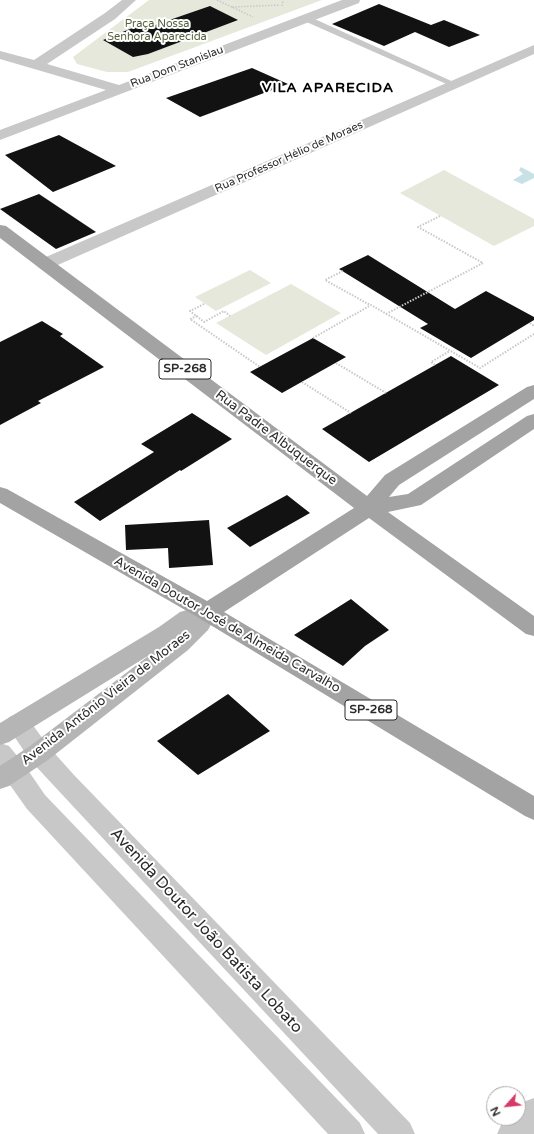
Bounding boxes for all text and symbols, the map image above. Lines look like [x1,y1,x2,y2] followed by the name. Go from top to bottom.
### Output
[107,17,207,43] park label: Praça Nossa Senhora Aparecida
[129,43,225,91] street label: Rua Dom Stanislau
[262,80,394,96] district label: VILA APARECIDA
[213,118,365,196] street label: Rua Professor Hélio de Moraes
[159,359,211,379] road number: SP-268
[212,387,340,489] street label: Rua Padre Albuquerque
[111,554,343,696] street label: Avenida Doutor José de Almeida Carvalho
[19,627,193,769] street label: Avenida Antônio Vieira de Moraes
[345,700,397,720] road number: SP-268
[106,824,306,1038] street label: Avenida Doutor João Batista Lobato
[486,1086,526,1126] north arrow
[488,1104,504,1118] text: N

